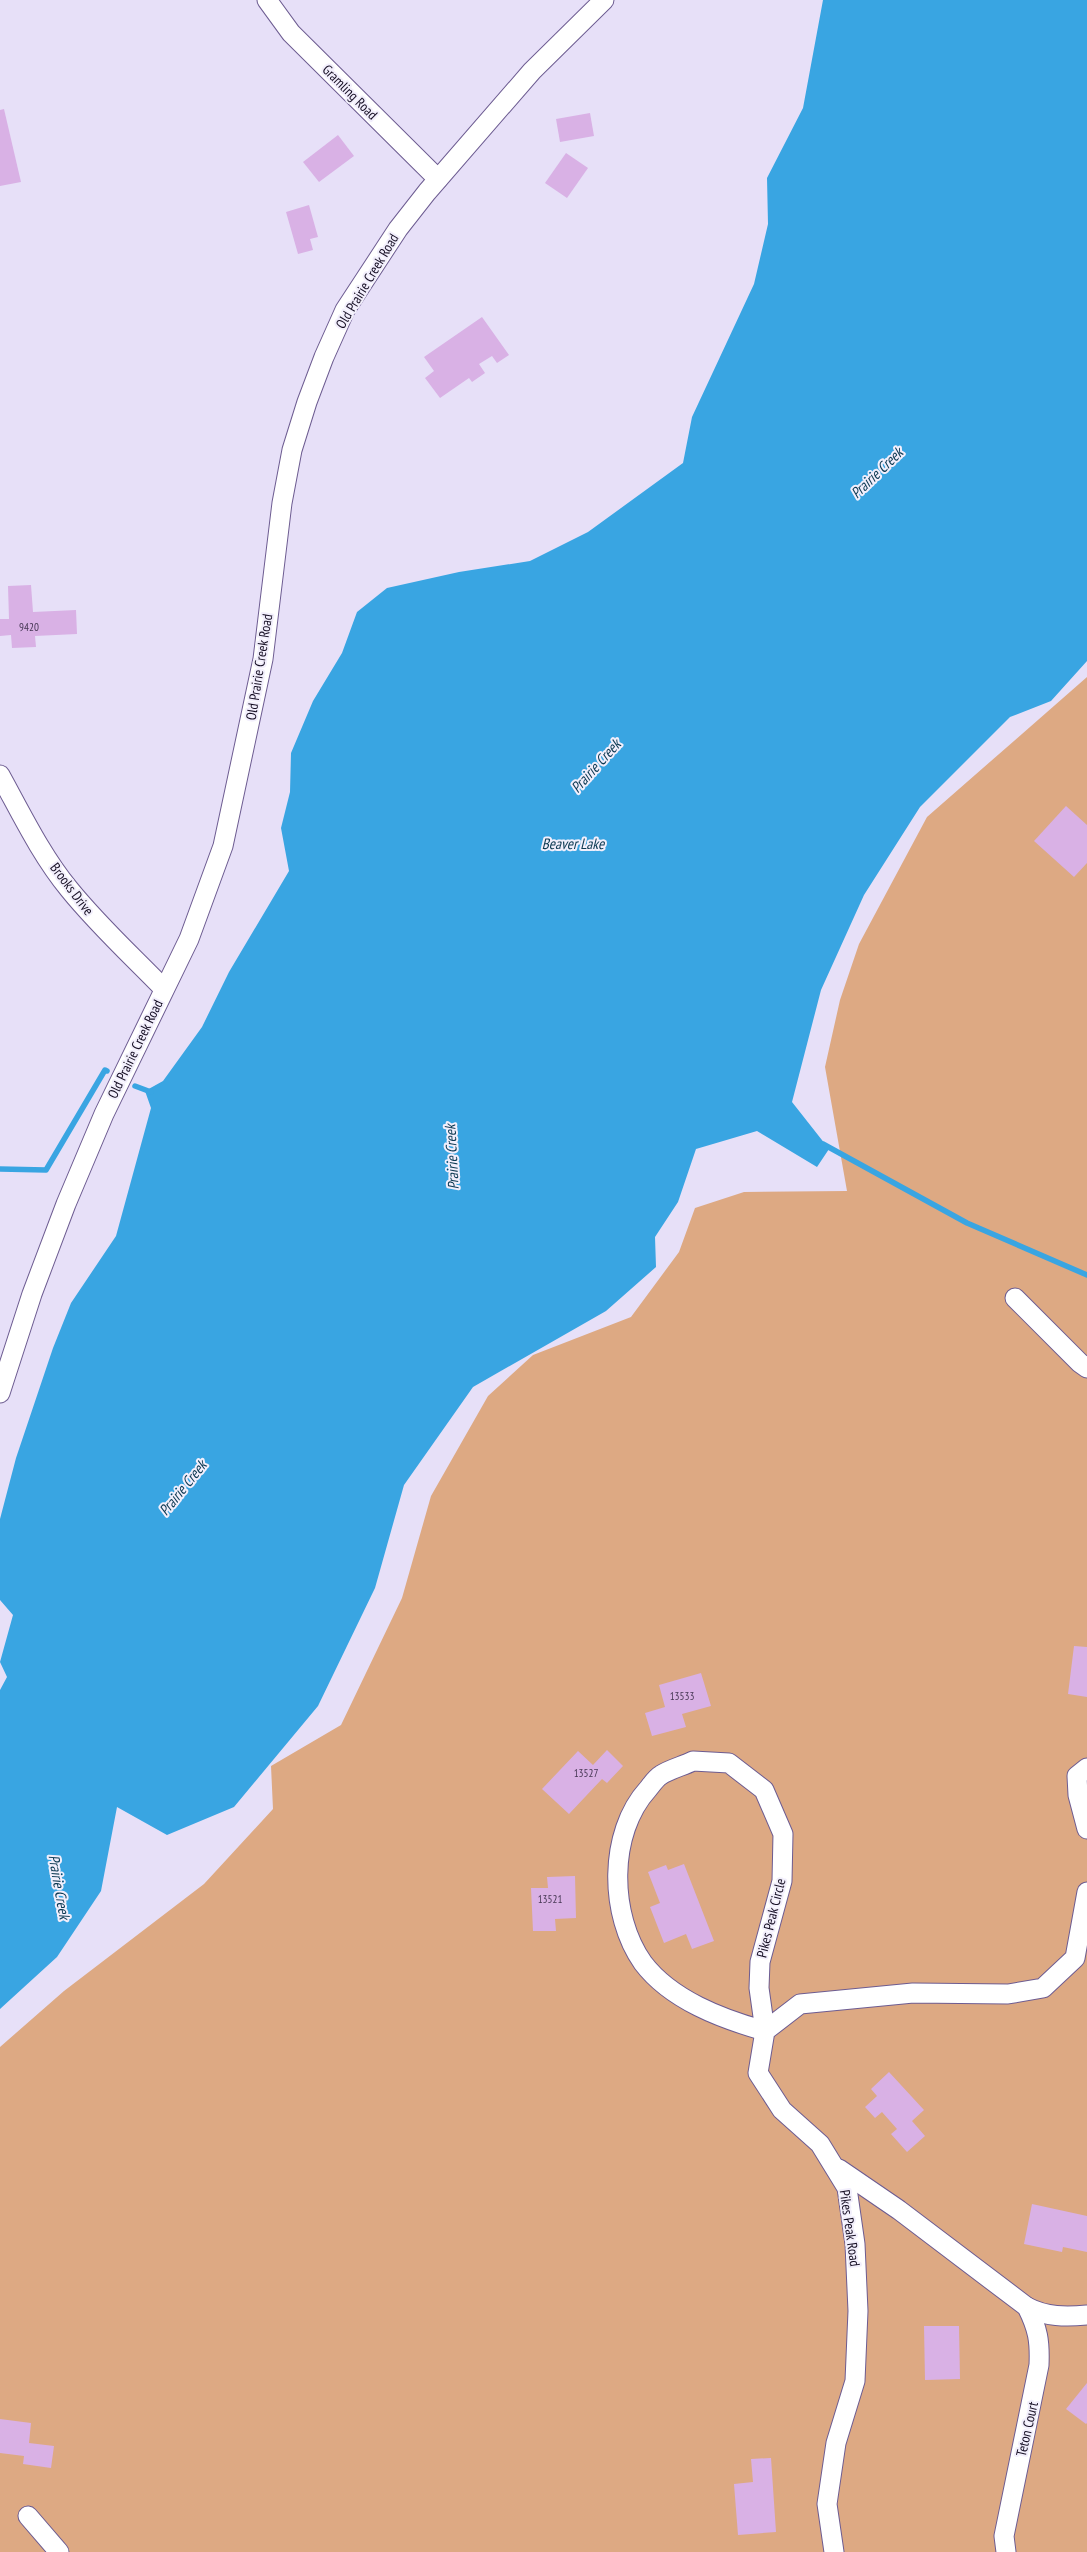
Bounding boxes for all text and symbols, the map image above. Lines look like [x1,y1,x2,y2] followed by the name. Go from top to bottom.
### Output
[319,61,381,123] street label: Gramling Road
[332,230,402,332] street label: Old Prairie Creek Road
[847,442,908,502] water label: Prairie Creek
[242,613,276,721] street label: Old Prairie Creek Road
[19,620,39,634] house number: 9420
[567,733,626,796] water label: Prairie Creek
[542,834,605,853] water label: Beaver Lake
[46,859,98,919] street label: Brooks Drive
[103,997,167,1101] street label: Old Prairie Creek Road
[440,1122,463,1190] water label: Prairie Creek
[155,1455,212,1519] water label: Prairie Creek
[670,1689,694,1703] house number: 13533
[574,1766,598,1780] house number: 13527
[44,1853,75,1923] water label: Prairie Creek
[752,1876,790,1959] street label: Pikes Peak Circle
[538,1892,562,1906] house number: 13521
[836,2188,864,2268] street label: Pikes Peak Road
[1012,2400,1042,2458] street label: Teton Court

